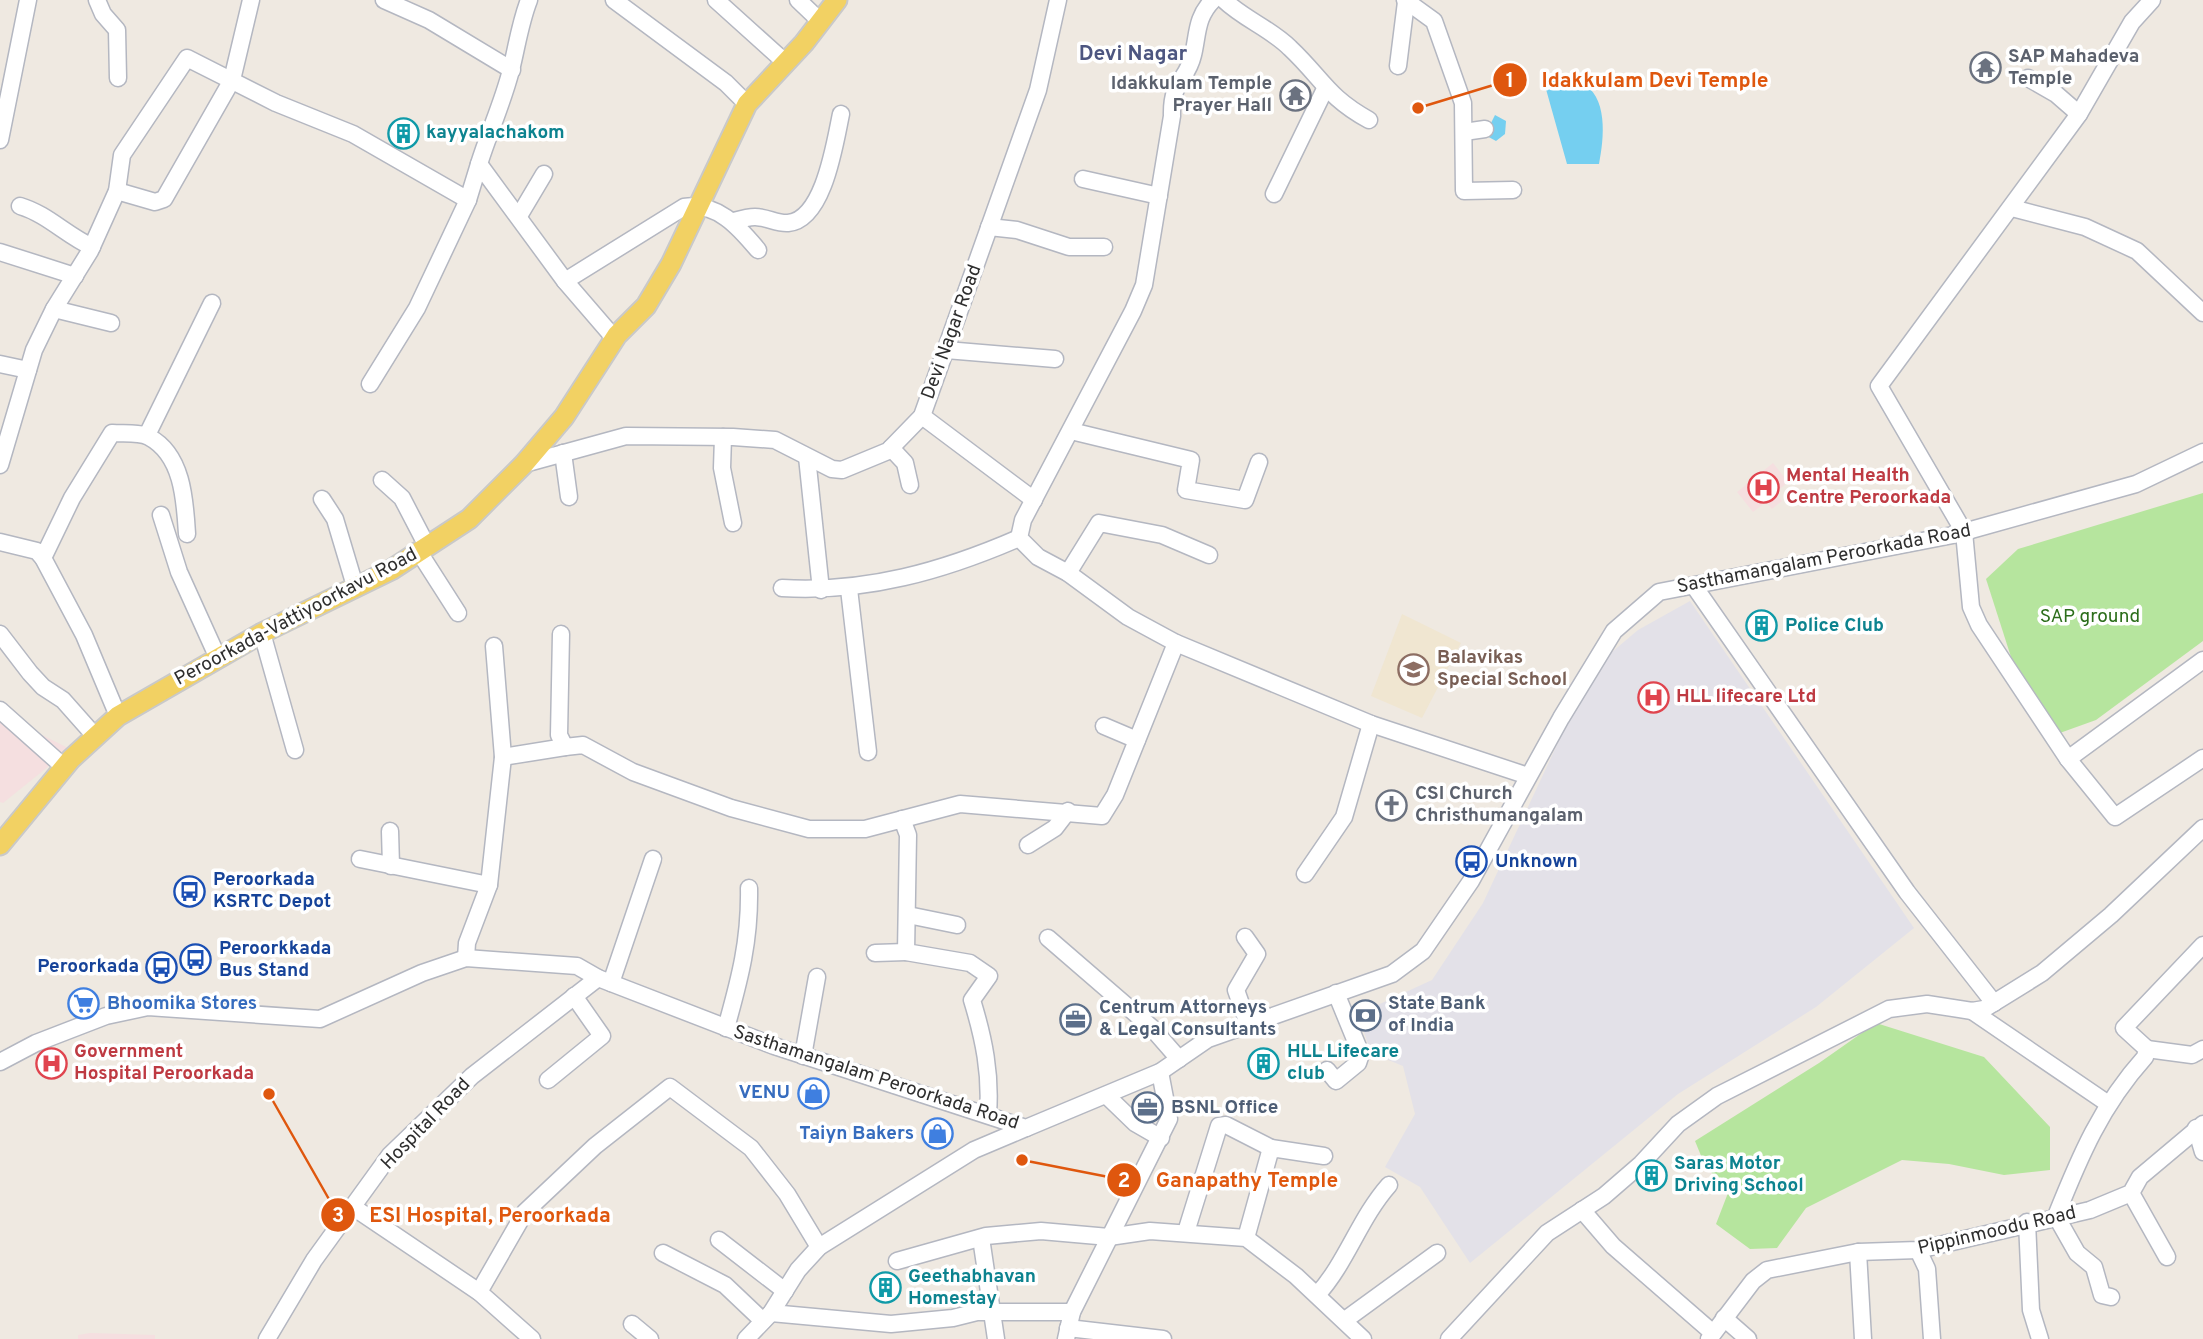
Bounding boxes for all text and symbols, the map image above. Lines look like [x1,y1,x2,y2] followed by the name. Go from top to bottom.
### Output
[1079,41,1187,68] district label: Devi Nagar
[2008,45,2139,91] place label: SAP Mahadeva Temple
[1968,51,2002,85] temple icon: SAP Mahadeva Temple
[1493,59,1783,101] callout: Idakkulam Devi Temple
[1506,68,1514,95] text: 1
[1541,68,1769,95] text: Idakkulam Devi Temple
[1111,72,1272,118] place label: Idakkulam Temple Prayer Hall
[1278,78,1312,112] temple icon: Idakkulam Temple Prayer Hall
[386,116,420,150] building icon: kayyalachakom
[426,121,565,145] place label: kayyalachakom
[916,261,988,403] street label: Devi Nagar Road
[1786,464,1951,510] place label: Mental Health Centre Peroorkada
[1746,470,1780,504] hospital icon: Mental Health Centre Peroorkada
[1675,519,1973,599] street label: Sasthamangalam Peroorkada Road
[170,543,422,691] street label: Peroorkada-Vattiyoorkavu Road
[2040,605,2140,629] park label: SAP ground
[1745,609,1779,643] building icon: Police Club
[1785,614,1884,638] place label: Police Club
[1437,646,1567,692] place label: Balavikas Special School
[1397,652,1431,686] school or university icon: Balavikas Special School
[1636,680,1670,714] hospital icon: HLL lifecare Ltd
[1676,685,1816,709] place label: HLL lifecare Ltd
[1415,782,1584,828] place label: CSI Church Christhumangalam
[1375,788,1409,822] church icon: CSI Church Christhumangalam
[1455,845,1489,879] bus stop icon: Unknown
[1495,850,1578,874] place label: Unknown
[213,868,331,914] place label: Peroorkada KSRTC Depot
[173,874,207,908] bus stop icon: Peroorkada KSRTC Depot
[219,937,331,983] place label: Peroorkkada Bus Stand
[179,943,213,977] bus stop icon: Peroorkkada Bus Stand
[145,950,179,984] bus stop icon: Peroorkada
[37,955,139,979] place label: Peroorkada
[67,987,101,1021] supermarket icon: Bhoomika Stores
[107,992,257,1016] place label: Bhoomika Stores
[1388,992,1486,1038] place label: State Bank of India
[1099,996,1276,1042] place label: Centrum Attorneys & Legal Consultants
[1348,998,1382,1032] bank icon: State Bank of India
[1059,1002,1093,1036] office icon: Centrum Attorneys & Legal Consultants
[730,1020,1022,1136] street label: Sasthamangalam Peroorkada Road
[74,1040,254,1086] place label: Government Hospital Peroorkada
[1287,1040,1399,1086] place label: HLL Lifecare club
[34,1046,68,1080] hospital icon: Government Hospital Peroorkada
[1247,1046,1281,1080] building icon: HLL Lifecare club
[376,1073,476,1175] street label: Hospital Road
[796,1076,830,1110] shop icon: VENU
[739,1081,790,1105] place label: VENU
[1131,1091,1165,1125] office icon: BSNL Office
[1171,1096,1278,1120] place label: BSNL Office
[920,1117,954,1151] shop icon: Taiyn Bakers
[799,1122,914,1146] place label: Taiyn Bakers
[1674,1152,1804,1198] place label: Saras Motor Driving School
[1634,1158,1668,1192] building icon: Saras Motor Driving School
[1107,1159,1352,1201] callout: Ganapathy Temple
[1118,1168,1130,1195] text: 2
[1156,1168,1338,1195] text: Ganapathy Temple
[320,1194,625,1236] callout: ESI Hospital, Peroorkada
[1915,1201,2079,1261] street label: Pippinmoodu Road
[332,1203,344,1230] text: 3
[369,1203,611,1230] text: ESI Hospital, Peroorkada
[908,1265,1036,1311] place label: Geethabhavan Homestay
[868,1271,902,1305] building icon: Geethabhavan Homestay

